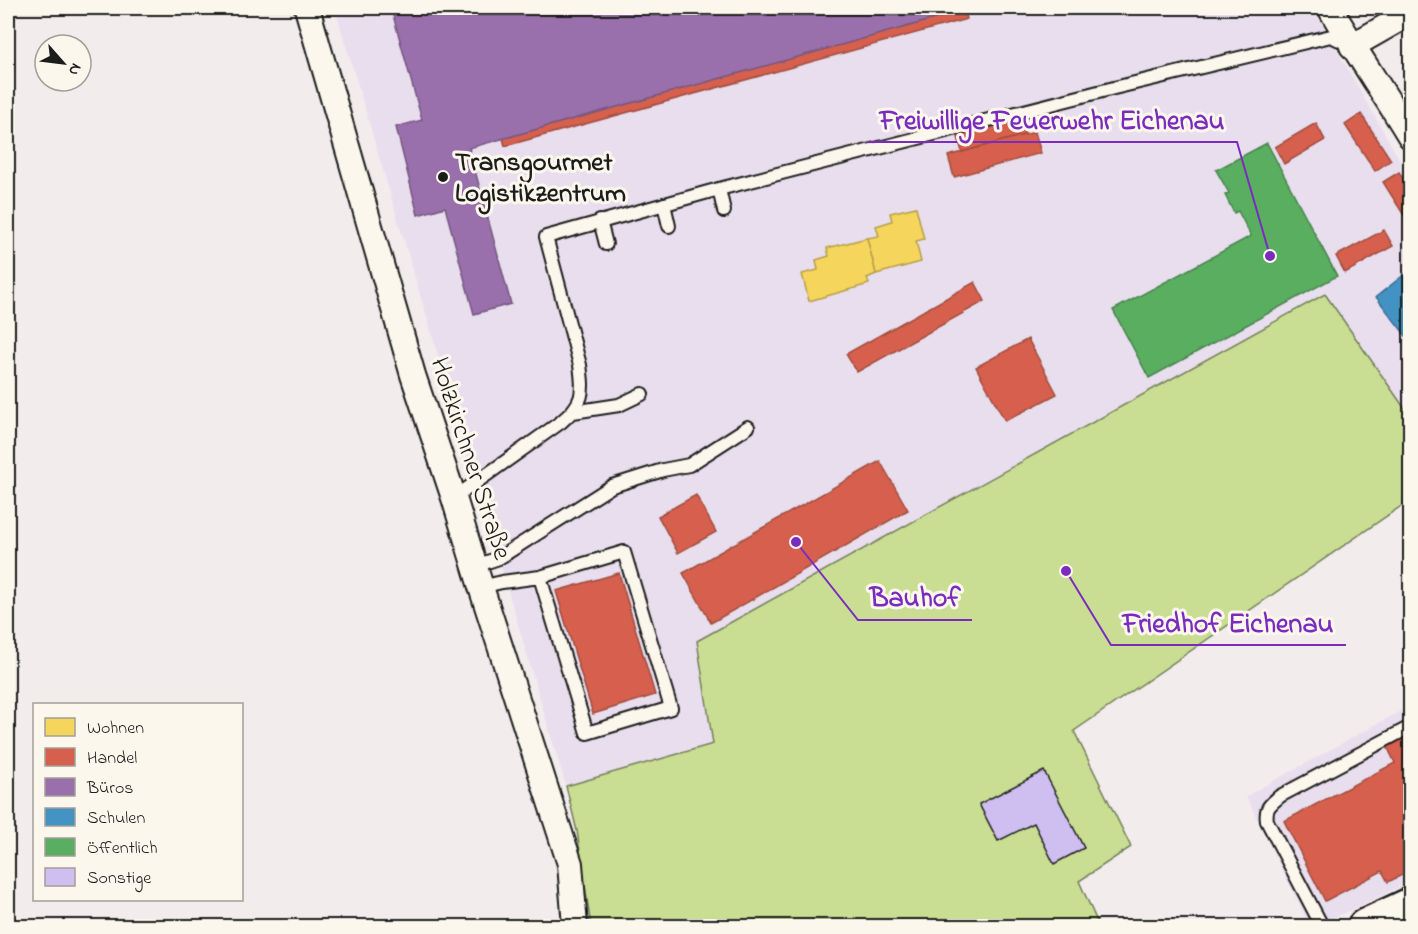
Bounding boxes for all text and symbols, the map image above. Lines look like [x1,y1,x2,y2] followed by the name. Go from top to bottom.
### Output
[33,33,93,93] north arrow
[61,59,88,80] text: N
[868,96,1237,142] callout: Freiwillige Feuerwehr Eichenau
[877,102,1225,144] text: Freiwillige Feuerwehr Eichenau
[455,144,626,215] place label: Transgourmet Logistikzentrum
[436,170,450,184] marker: Transgourmet Logistikzentrum
[419,353,521,566] street label: Holzkirchner Straße
[858,574,972,620] callout: Bauhof
[868,579,961,620] text: Bauhof
[1111,599,1346,645] callout: Friedhof Eichenau
[1121,605,1334,646] text: Friedhof Eichenau
[33,703,243,901] legend
[87,716,144,742] text: Wohnen
[87,746,137,772] text: Handel
[86,776,133,802] text: Büros
[87,806,145,832] text: Schulen
[87,836,158,862] text: Öffentlich
[87,866,152,893] text: Sonstige

